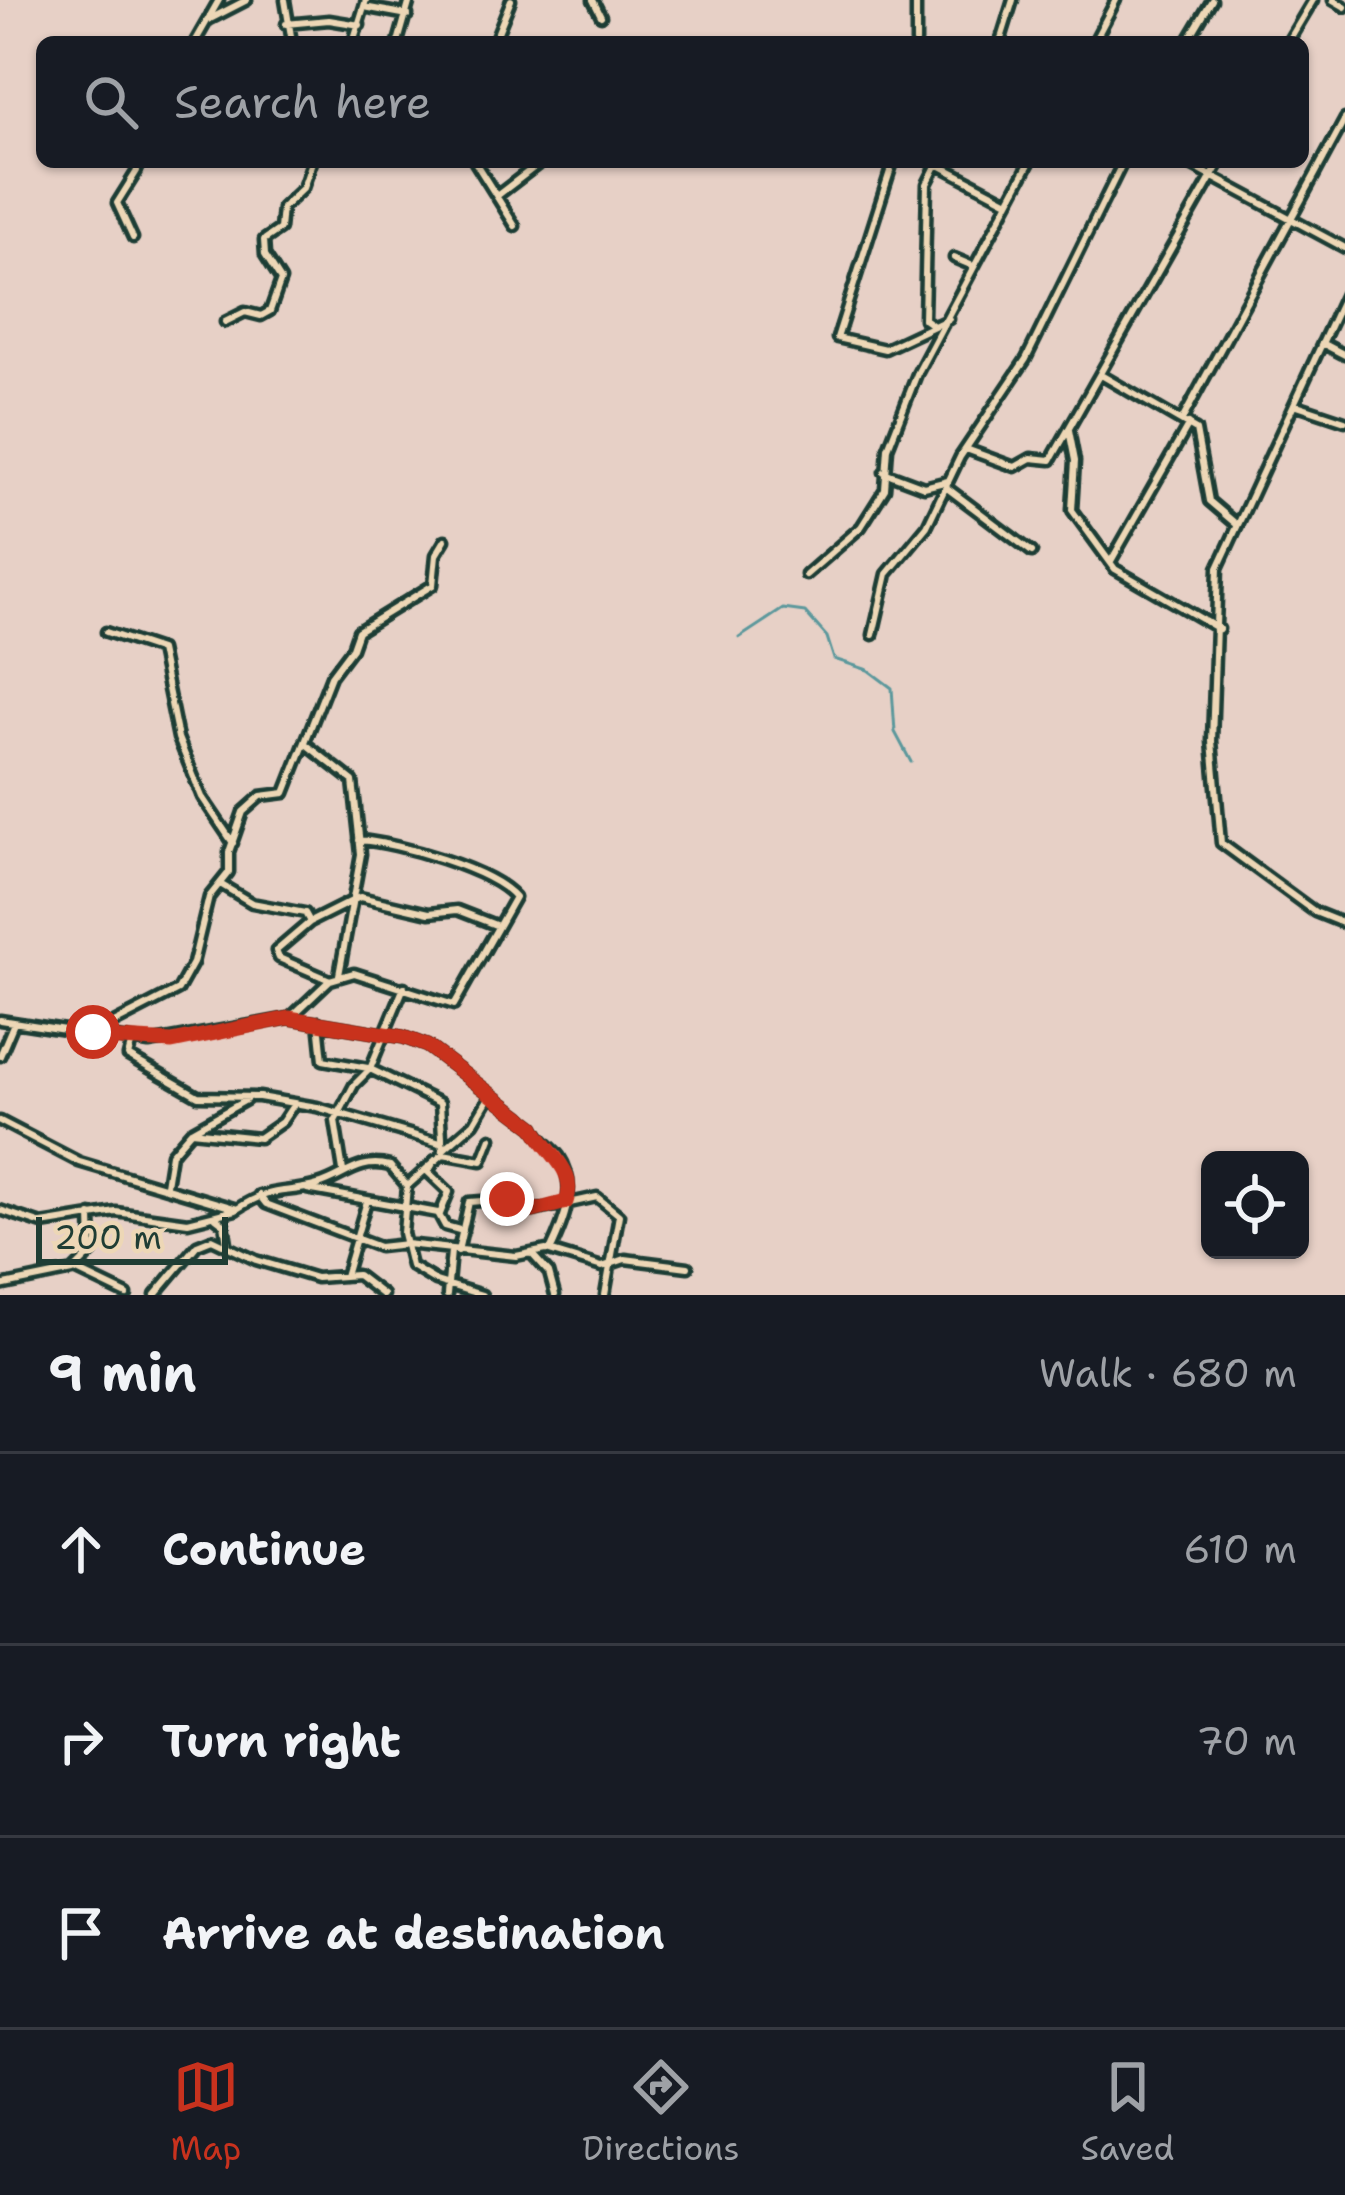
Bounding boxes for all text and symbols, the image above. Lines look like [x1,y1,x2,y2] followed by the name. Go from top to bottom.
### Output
[36,36,1309,168] search box
[78,69,144,135] icon: search
[174,72,431,132] text: Search here
[66,1005,120,1059] route start
[1201,1151,1309,1259] map controls
[1201,1151,1309,1259] button: locate
[480,1172,534,1226] route end
[36,1211,228,1264] scale bar
[54,1215,162,1260] text: 200 m
[48,1339,197,1407] text: 9 min
[1039,1347,1297,1399] text: Walk · 680 m
[48,1516,114,1582] icon: ahead
[162,1519,366,1579] text: Continue
[1183,1523,1297,1575] text: 610 m
[48,1708,114,1774] icon: right
[162,1711,401,1771] text: Turn right
[1196,1715,1297,1767] text: 70 m
[48,1900,114,1966] icon: arrive
[162,1903,665,1963] text: Arrive at destination
[171,2054,241,2171] tab: Map
[582,2054,740,2171] tab: Directions
[1081,2054,1174,2171] tab: Saved

